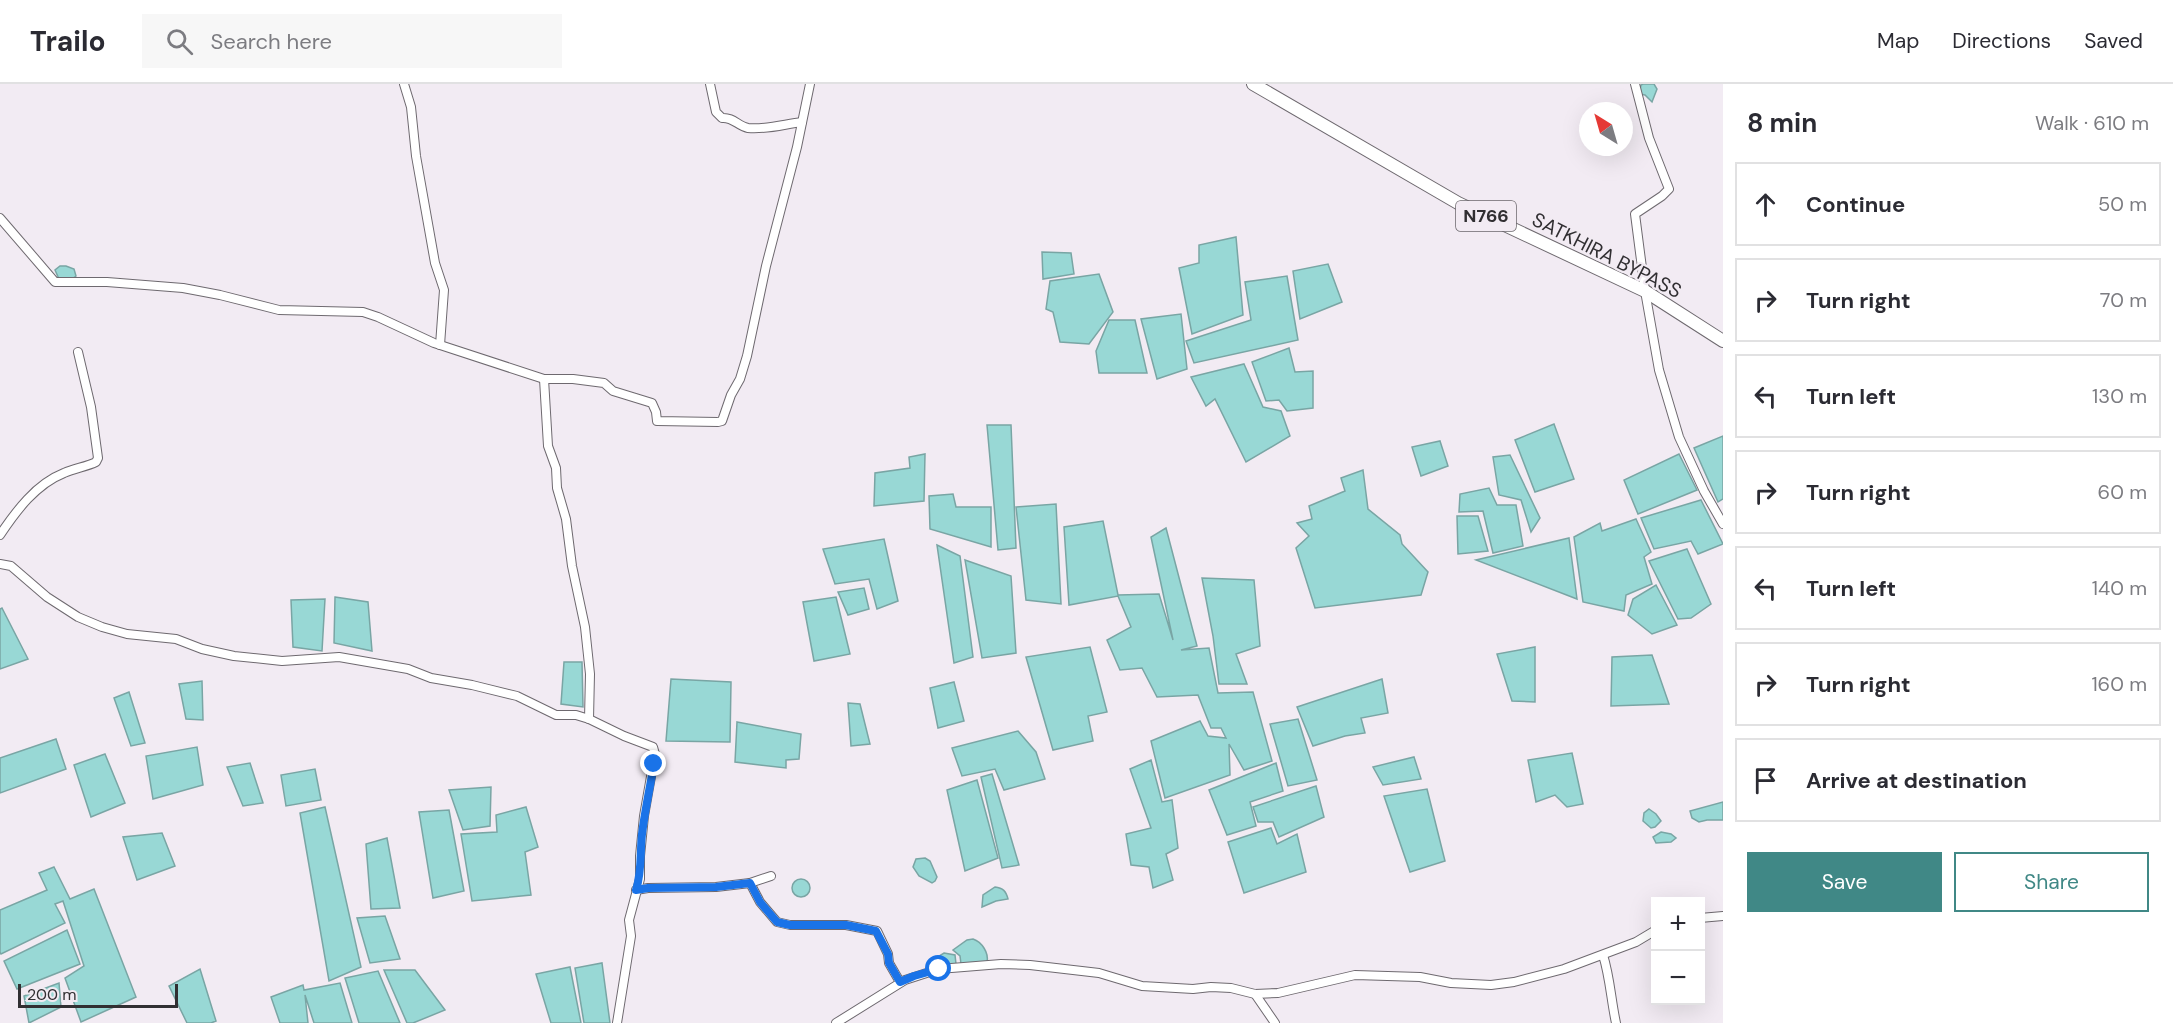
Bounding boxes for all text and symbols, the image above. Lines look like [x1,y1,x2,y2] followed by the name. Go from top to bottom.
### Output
[142,14,562,68] search box
[30,23,106,60] text: Trailo
[163,25,196,58] icon: search
[211,27,332,56] text: Search here
[1877,27,1919,55] text: Map
[1952,27,2051,55] text: Directions
[2084,27,2143,55] text: Saved
[1579,102,1633,156] north arrow
[1747,106,1817,140] text: 8 min
[2035,110,2149,136] text: Walk · 610 m
[1749,188,1782,221] icon: ahead
[1806,190,1905,219] text: Continue
[2098,191,2147,217] text: 50 m
[1456,201,1516,231] road number: N766
[1528,206,1686,304] street label: SATKHIRA BYPASS
[1749,284,1782,317] icon: right
[1806,286,1911,315] text: Turn right
[2100,287,2147,313] text: 70 m
[1749,380,1782,413] icon: left
[1806,382,1896,411] text: Turn left
[2092,383,2147,409] text: 130 m
[1749,476,1782,509] icon: right
[1806,478,1911,507] text: Turn right
[2098,479,2147,505] text: 60 m
[1749,572,1782,605] icon: left
[1806,574,1896,603] text: Turn left
[2092,575,2147,601] text: 140 m
[1749,668,1782,701] icon: right
[1806,670,1911,699] text: Turn right
[2091,671,2147,697] text: 160 m
[640,750,666,776] route end
[1749,764,1782,797] icon: arrive
[1806,766,2027,795] text: Arrive at destination
[1747,852,1942,912] button: Save
[1954,852,2149,912] button: Share
[1651,897,1705,1005] map controls
[1651,897,1705,951] button: +
[1651,951,1705,1005] button: −
[925,955,951,981] route start
[18,981,178,1008] scale bar
[27,984,76,1005] text: 200 m

